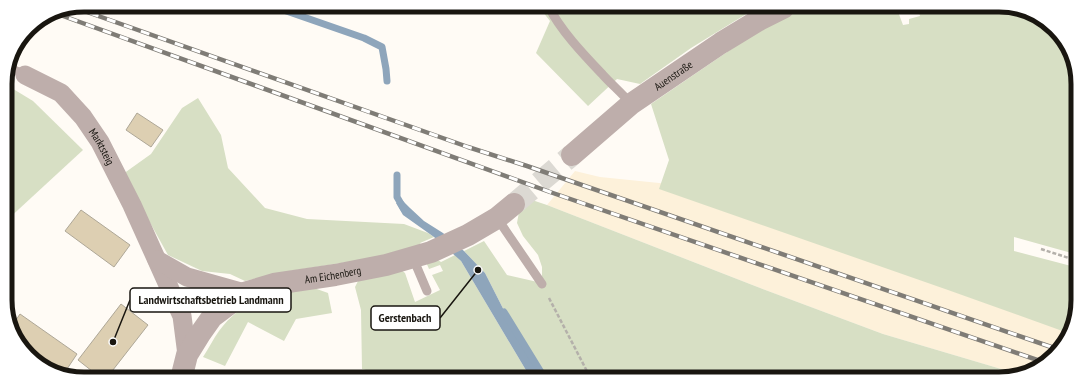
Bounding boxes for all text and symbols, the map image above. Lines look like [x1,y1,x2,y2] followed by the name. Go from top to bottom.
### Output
[651,57,696,93] street label: Auenstraße
[86,126,118,168] street label: Marktsteig
[304,263,363,286] street label: Am Eichenberg
[130,288,291,312] callout: Landwirtschaftsbetrieb Landmann
[138,292,284,307] text: Landwirtschaftsbetrieb Landmann
[371,306,440,330] callout: Gerstenbach
[379,310,431,325] text: Gerstenbach

